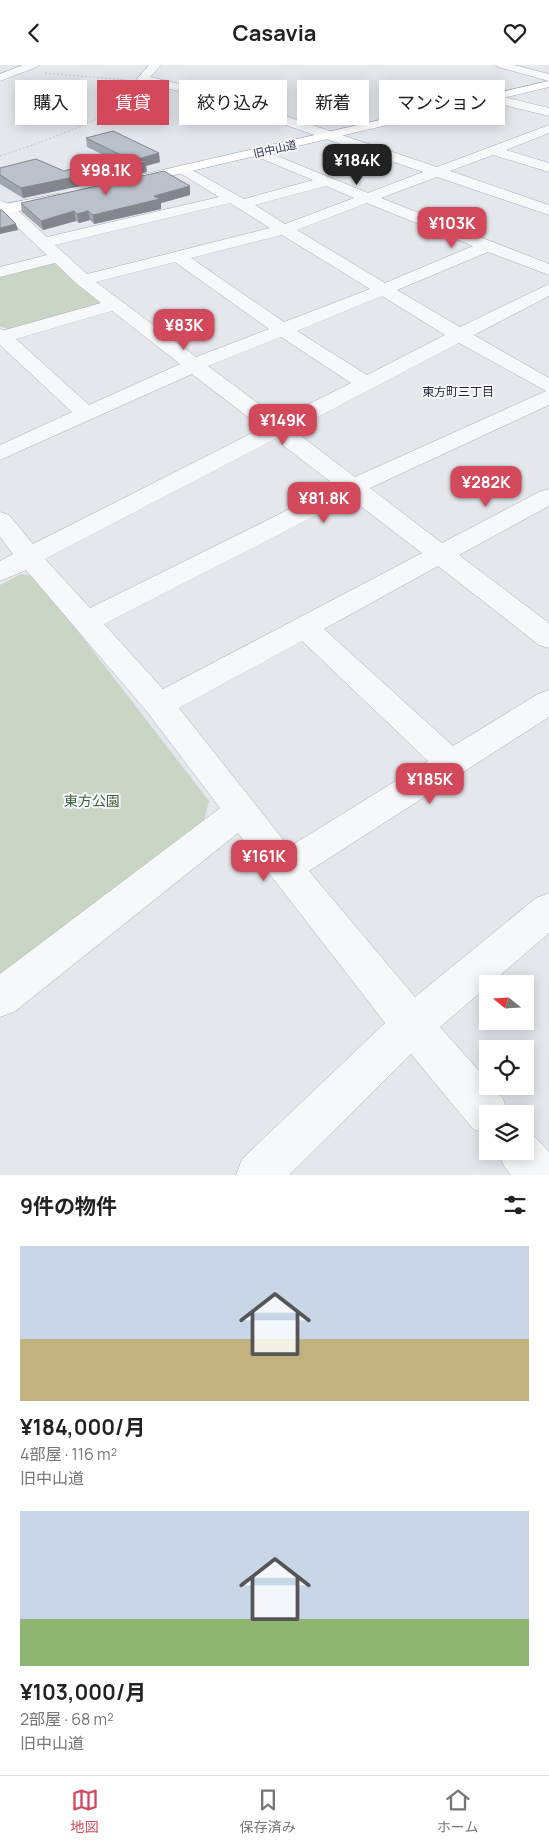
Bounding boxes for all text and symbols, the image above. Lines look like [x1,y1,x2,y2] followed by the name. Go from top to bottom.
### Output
[232,18,317,48] text: Casavia
[20,19,48,47] icon: back
[501,19,529,47] icon: heart
[15,80,87,125] chip: 購入
[97,80,169,125] chip: 賃貸
[179,80,287,125] chip: 絞り込み
[297,80,369,125] chip: 新着
[379,80,505,125] chip: マンション
[252,136,298,161] street label: 旧中山道
[322,143,392,186] pin: ¥184K
[334,149,380,171] text: ¥184K
[65,153,147,196] pin: ¥98.1K
[81,159,131,181] text: ¥98.1K
[417,207,487,249] pin: ¥103K
[429,212,475,234] text: ¥103K
[154,309,214,351] pin: ¥83K
[164,314,204,336] text: ¥83K
[422,383,494,400] district label: 東方町三丁目
[248,403,318,446] pin: ¥149K
[260,409,306,431] text: ¥149K
[451,465,521,508] pin: ¥282K
[462,471,511,493] text: ¥282K
[283,481,365,524] pin: ¥81.8K
[299,487,349,509] text: ¥81.8K
[395,763,465,805] pin: ¥185K
[407,768,453,790] text: ¥185K
[64,791,120,810] park label: 東方公園
[229,839,299,882] pin: ¥161K
[242,845,286,867] text: ¥161K
[479,975,534,1030] north arrow
[479,975,534,1160] map controls
[479,1040,534,1095] button: locate
[479,1105,534,1160] button: layers
[501,1191,529,1219] icon: filters
[20,1192,117,1220] text: 9件の物件
[230,1279,320,1369] icon: home
[20,1413,145,1441] text: ¥184,000/月
[20,1443,117,1465] text: 4部屋 · 116 m²
[20,1467,84,1489] text: 旧中山道
[230,1544,320,1634] icon: home
[20,1678,146,1706] text: ¥103,000/月
[20,1708,114,1730] text: 2部屋 · 68 m²
[20,1732,84,1754] text: 旧中山道
[71,1786,99,1836] tab: 地図
[240,1786,296,1836] tab: 保存済み
[437,1786,478,1836] tab: ホーム

